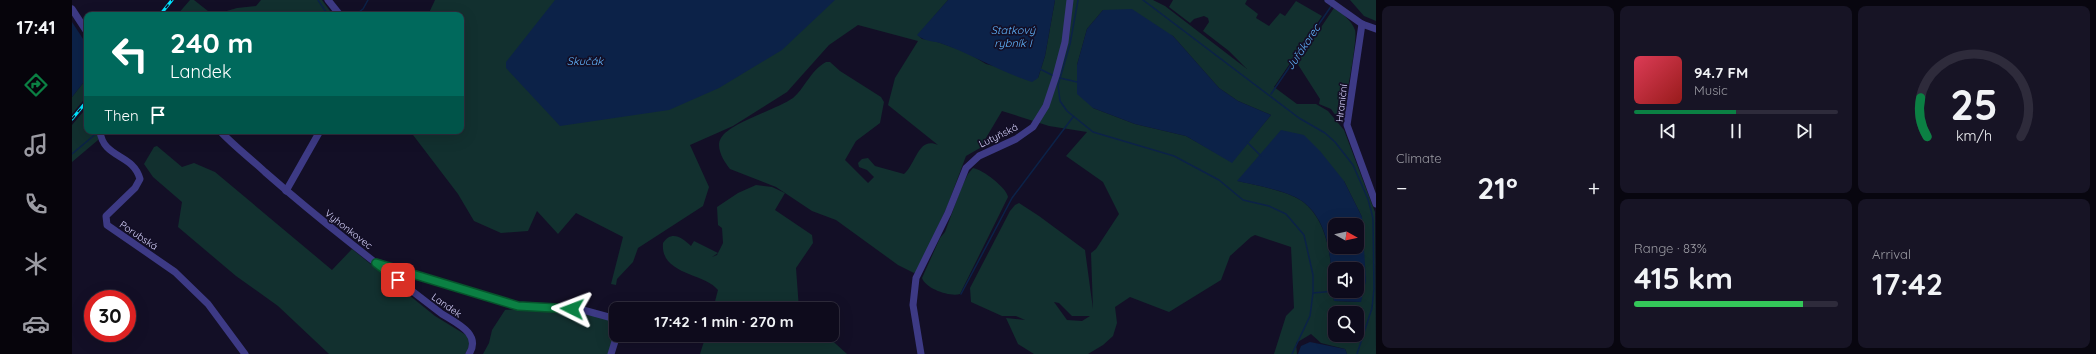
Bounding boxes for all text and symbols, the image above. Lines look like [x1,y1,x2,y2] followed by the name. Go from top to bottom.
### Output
[17,16,55,39] text: 17:41
[1283,21,1324,72] water label: Juřákorec
[991,23,1036,50] water label: Statkový rybník I
[170,25,253,60] text: 240 m
[104,28,156,80] icon: left
[567,54,604,68] water label: Skučák
[170,60,232,83] text: Landek
[1694,63,1748,82] text: 94.7 FM
[22,71,50,99] icon: directions
[1950,78,1998,130] text: 25
[1694,82,1728,98] text: Music
[1333,83,1350,123] street label: Hraniční
[147,104,169,126] icon: arrive
[104,106,139,125] text: Then
[977,120,1020,150] street label: Lutyňská
[1657,120,1679,142] icon: previous
[1725,120,1747,142] icon: pause
[1793,120,1815,142] icon: next
[1956,127,1992,145] text: km/h
[22,131,50,159] icon: music
[1396,150,1442,166] text: Climate
[1477,169,1518,207] text: 21°
[1396,174,1407,202] text: −
[1588,174,1600,202] text: +
[22,190,50,218] icon: phone
[322,207,375,252] street label: Vyhonkovec
[117,218,160,253] street label: Porubská
[1328,218,1364,254] north arrow
[1328,218,1364,342] map controls
[1634,240,1707,256] text: Range · 83%
[1872,246,1911,262] text: Arrival
[22,250,50,278] icon: climate
[1634,259,1733,297] text: 415 km
[1328,262,1364,298] button: sound
[381,263,415,297] pin
[1872,265,1943,303] text: 17:42
[387,269,409,291] icon: arrive
[551,288,593,330] position arrow
[84,290,136,342] speed limit sign: 30
[429,290,464,321] street label: Landek
[1328,306,1364,342] button: search
[22,310,50,338] icon: car
[654,312,794,331] text: 17:42 · 1 min · 270 m

